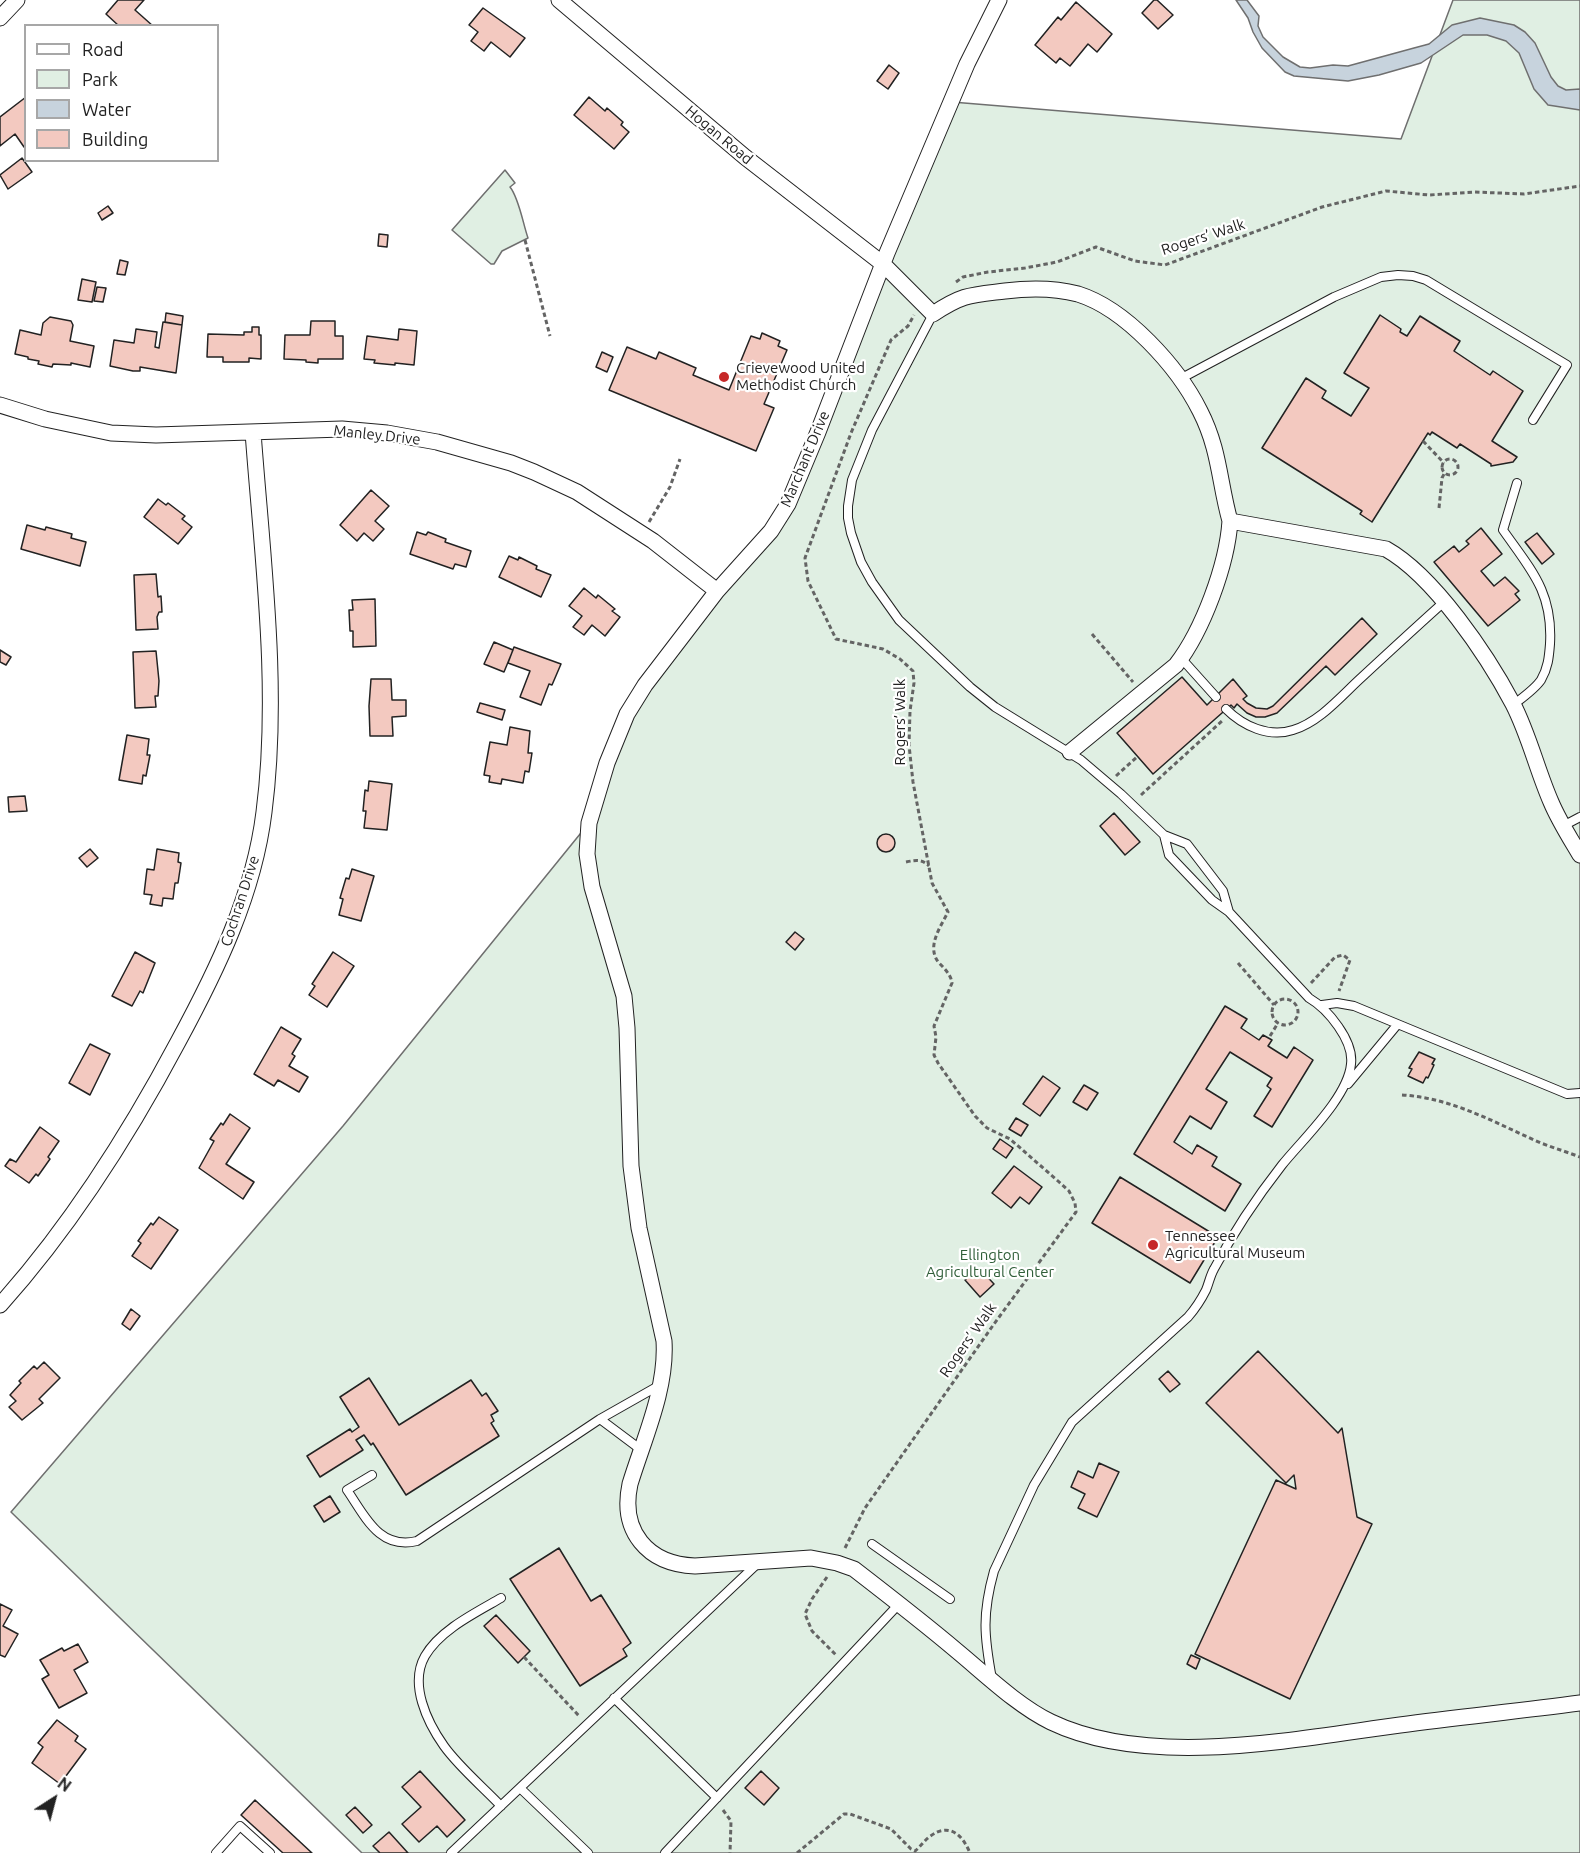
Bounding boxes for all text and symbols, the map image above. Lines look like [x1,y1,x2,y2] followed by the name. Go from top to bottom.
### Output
[24,24,219,162] legend
[82,39,124,59] text: Road
[82,69,118,89] text: Park
[82,99,131,119] text: Water
[682,102,756,168] street label: Hogan Road
[82,129,148,149] text: Building
[1159,215,1247,259] street label: Rogers’ Walk
[736,359,865,394] place label: Crievewood United Methodist Church
[717,370,731,384] marker: Crievewood United Methodist Church
[777,408,833,510] street label: Marchant Drive
[332,421,422,449] street label: Manley Drive
[891,679,909,765] street label: Rogers’ Walk
[217,853,263,949] street label: Cochran Drive
[1165,1227,1305,1262] place label: Tennessee Agricultural Museum
[1146,1238,1160,1252] marker: Tennessee Agricultural Museum
[926,1246,1054,1281] park label: Ellington Agricultural Center
[936,1299,1000,1381] street label: Rogers’ Walk
[24,1769,84,1829] north arrow
[54,1774,75,1795] text: N

